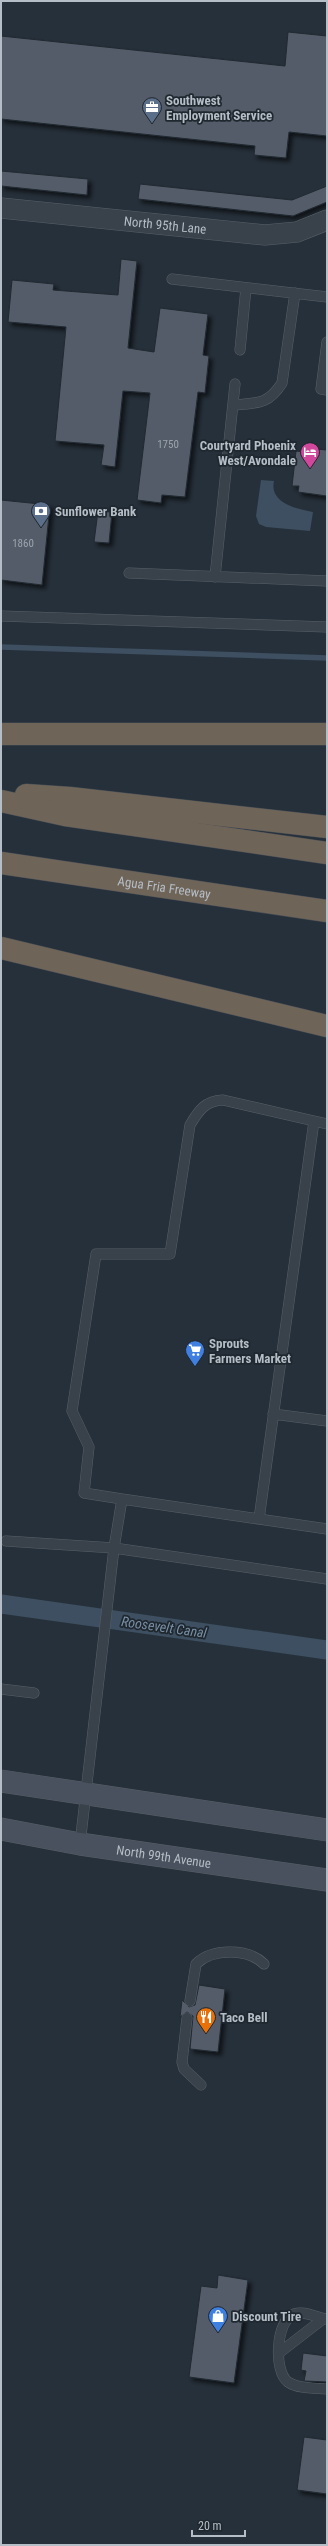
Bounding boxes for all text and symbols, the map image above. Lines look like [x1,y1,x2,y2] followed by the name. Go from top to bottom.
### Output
[166,93,272,123] place label: Southwest Employment Service
[141,96,163,124] office icon: Southwest Employment Service
[123,213,207,236] street label: North 95th Lane
[157,438,179,451] house number: 1750
[200,438,296,468] place label: Courtyard Phoenix West/Avondale
[299,441,321,469] hotel icon: Courtyard Phoenix West/Avondale
[30,500,52,528] bank icon: Sunflower Bank
[55,504,137,519] place label: Sunflower Bank
[12,537,34,550] house number: 1860
[117,873,212,901] street label: Agua Fria Freeway
[209,1336,291,1366] place label: Sprouts Farmers Market
[184,1339,206,1367] supermarket icon: Sprouts Farmers Market
[120,1613,209,1641] water label: Roosevelt Canal
[115,1842,212,1871] street label: North 99th Avenue
[195,2006,217,2034] restaurant icon: Taco Bell
[220,2010,268,2025] place label: Taco Bell
[207,2305,229,2333] shop icon: Discount Tire
[232,2309,301,2324] place label: Discount Tire
[192,2512,245,2538] scale bar
[198,2519,222,2533] text: 20 m

